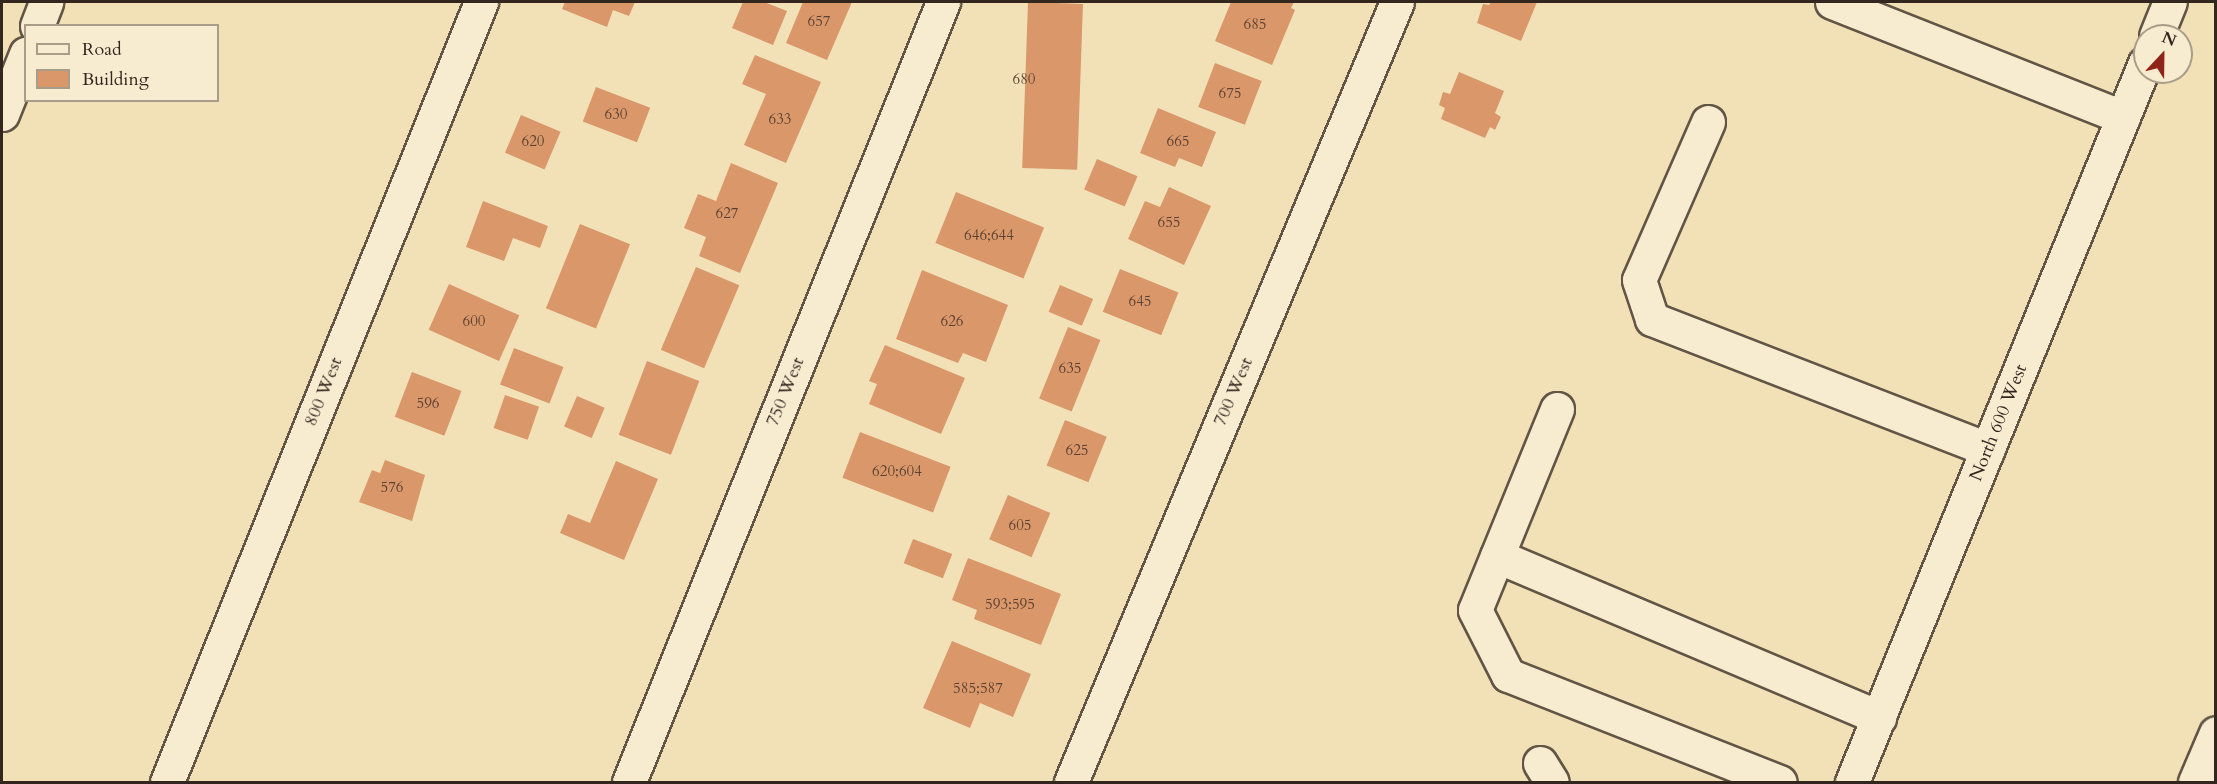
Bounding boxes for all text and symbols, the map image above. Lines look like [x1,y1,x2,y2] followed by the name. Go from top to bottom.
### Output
[807,13,831,31] house number: 657
[1243,16,1267,34] house number: 685
[24,24,219,102] legend
[2133,24,2193,84] north arrow
[2158,26,2180,52] text: N
[82,37,122,62] text: Road
[82,67,149,92] text: Building
[1012,71,1036,89] house number: 680
[1218,85,1242,103] house number: 675
[604,106,628,124] house number: 630
[768,111,792,129] house number: 633
[521,133,545,151] house number: 620
[1166,133,1190,151] house number: 665
[715,205,739,223] house number: 627
[1157,214,1181,232] house number: 655
[964,227,1014,245] house number: 646;644
[1128,293,1152,311] house number: 645
[462,313,486,331] house number: 600
[940,313,964,331] house number: 626
[300,354,348,430] street label: 800 West
[762,354,810,430] street label: 750 West
[1210,355,1258,429] street label: 700 West
[1058,360,1082,378] house number: 635
[1966,361,2032,485] street label: North 600 West
[416,395,440,413] house number: 596
[1065,442,1089,460] house number: 625
[872,463,922,481] house number: 620;604
[380,479,404,497] house number: 576
[1008,517,1032,535] house number: 605
[985,596,1035,614] house number: 593;595
[953,680,1003,698] house number: 585;587

